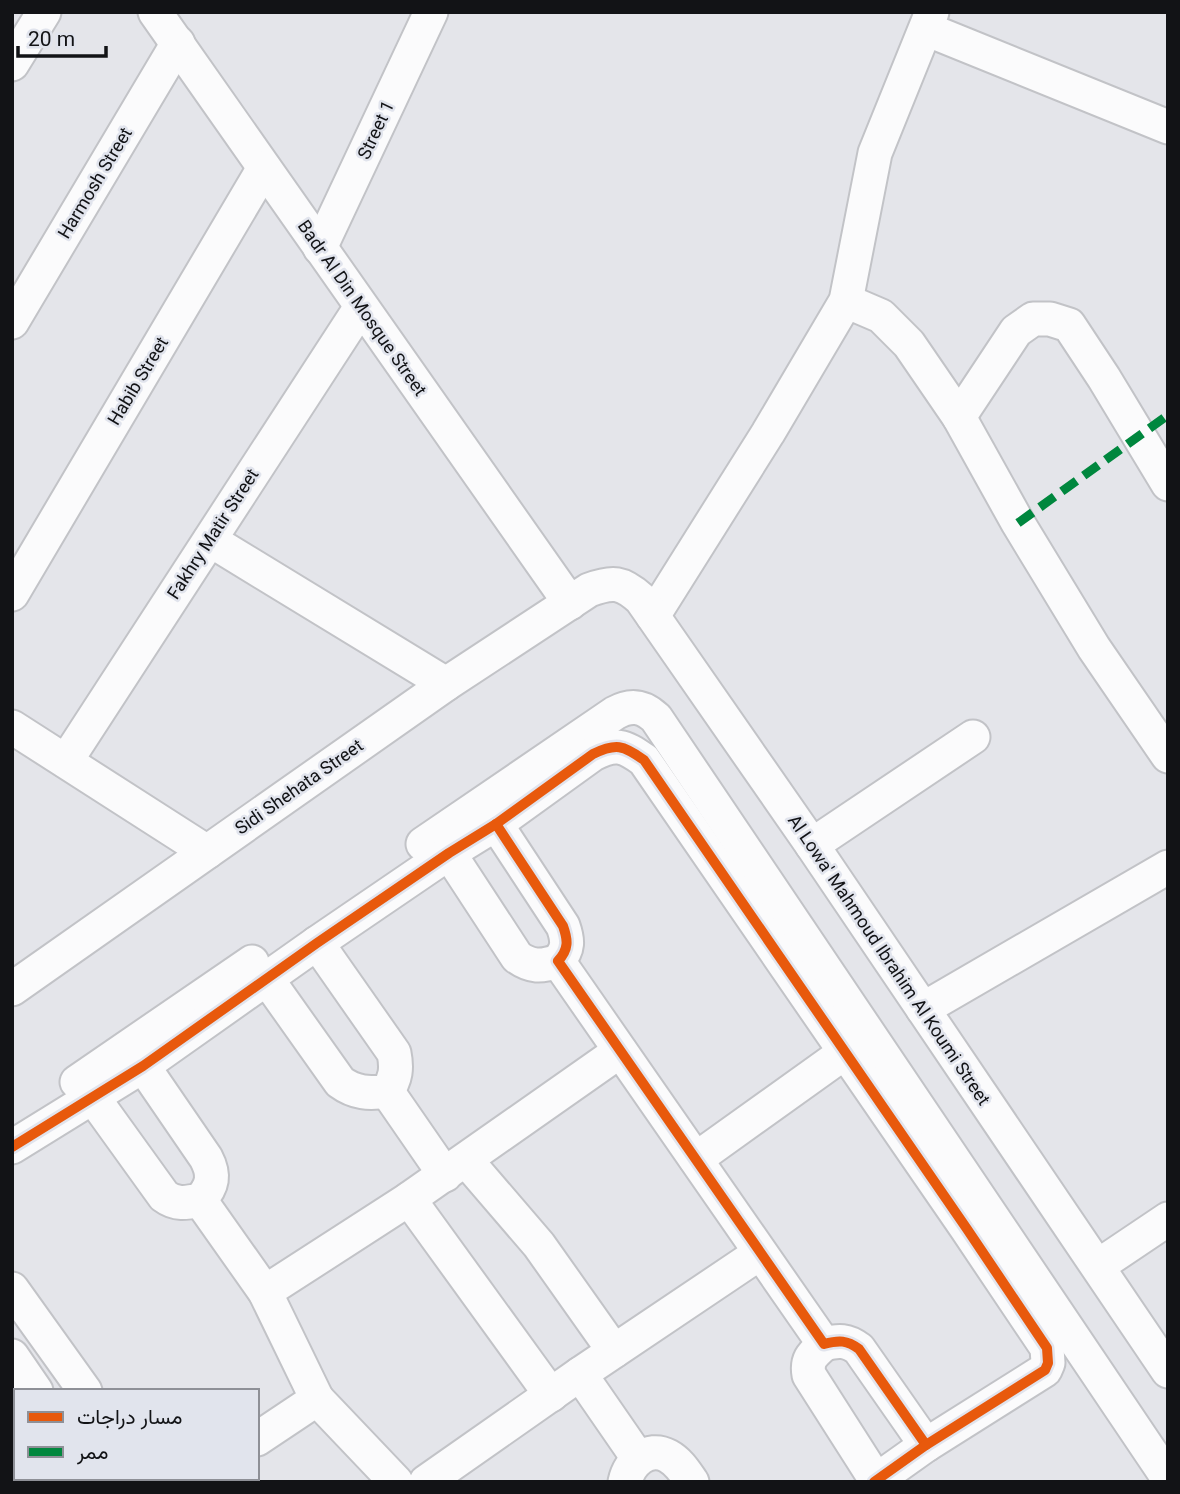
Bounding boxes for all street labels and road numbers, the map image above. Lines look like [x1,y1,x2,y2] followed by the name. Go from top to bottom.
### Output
[353,97,398,162] street label: Street 1
[53,123,136,242] street label: Harmosh Street
[294,216,431,400] street label: Badr Al Din Mosque Street
[103,333,172,429] street label: Habib Street
[163,464,263,603] street label: Fakhry Matir Street
[231,734,367,839] street label: Sidi Shehata Street
[784,810,995,1109] street label: Al Lowa' Mahmoud Ibrahim Al Koumi Street

